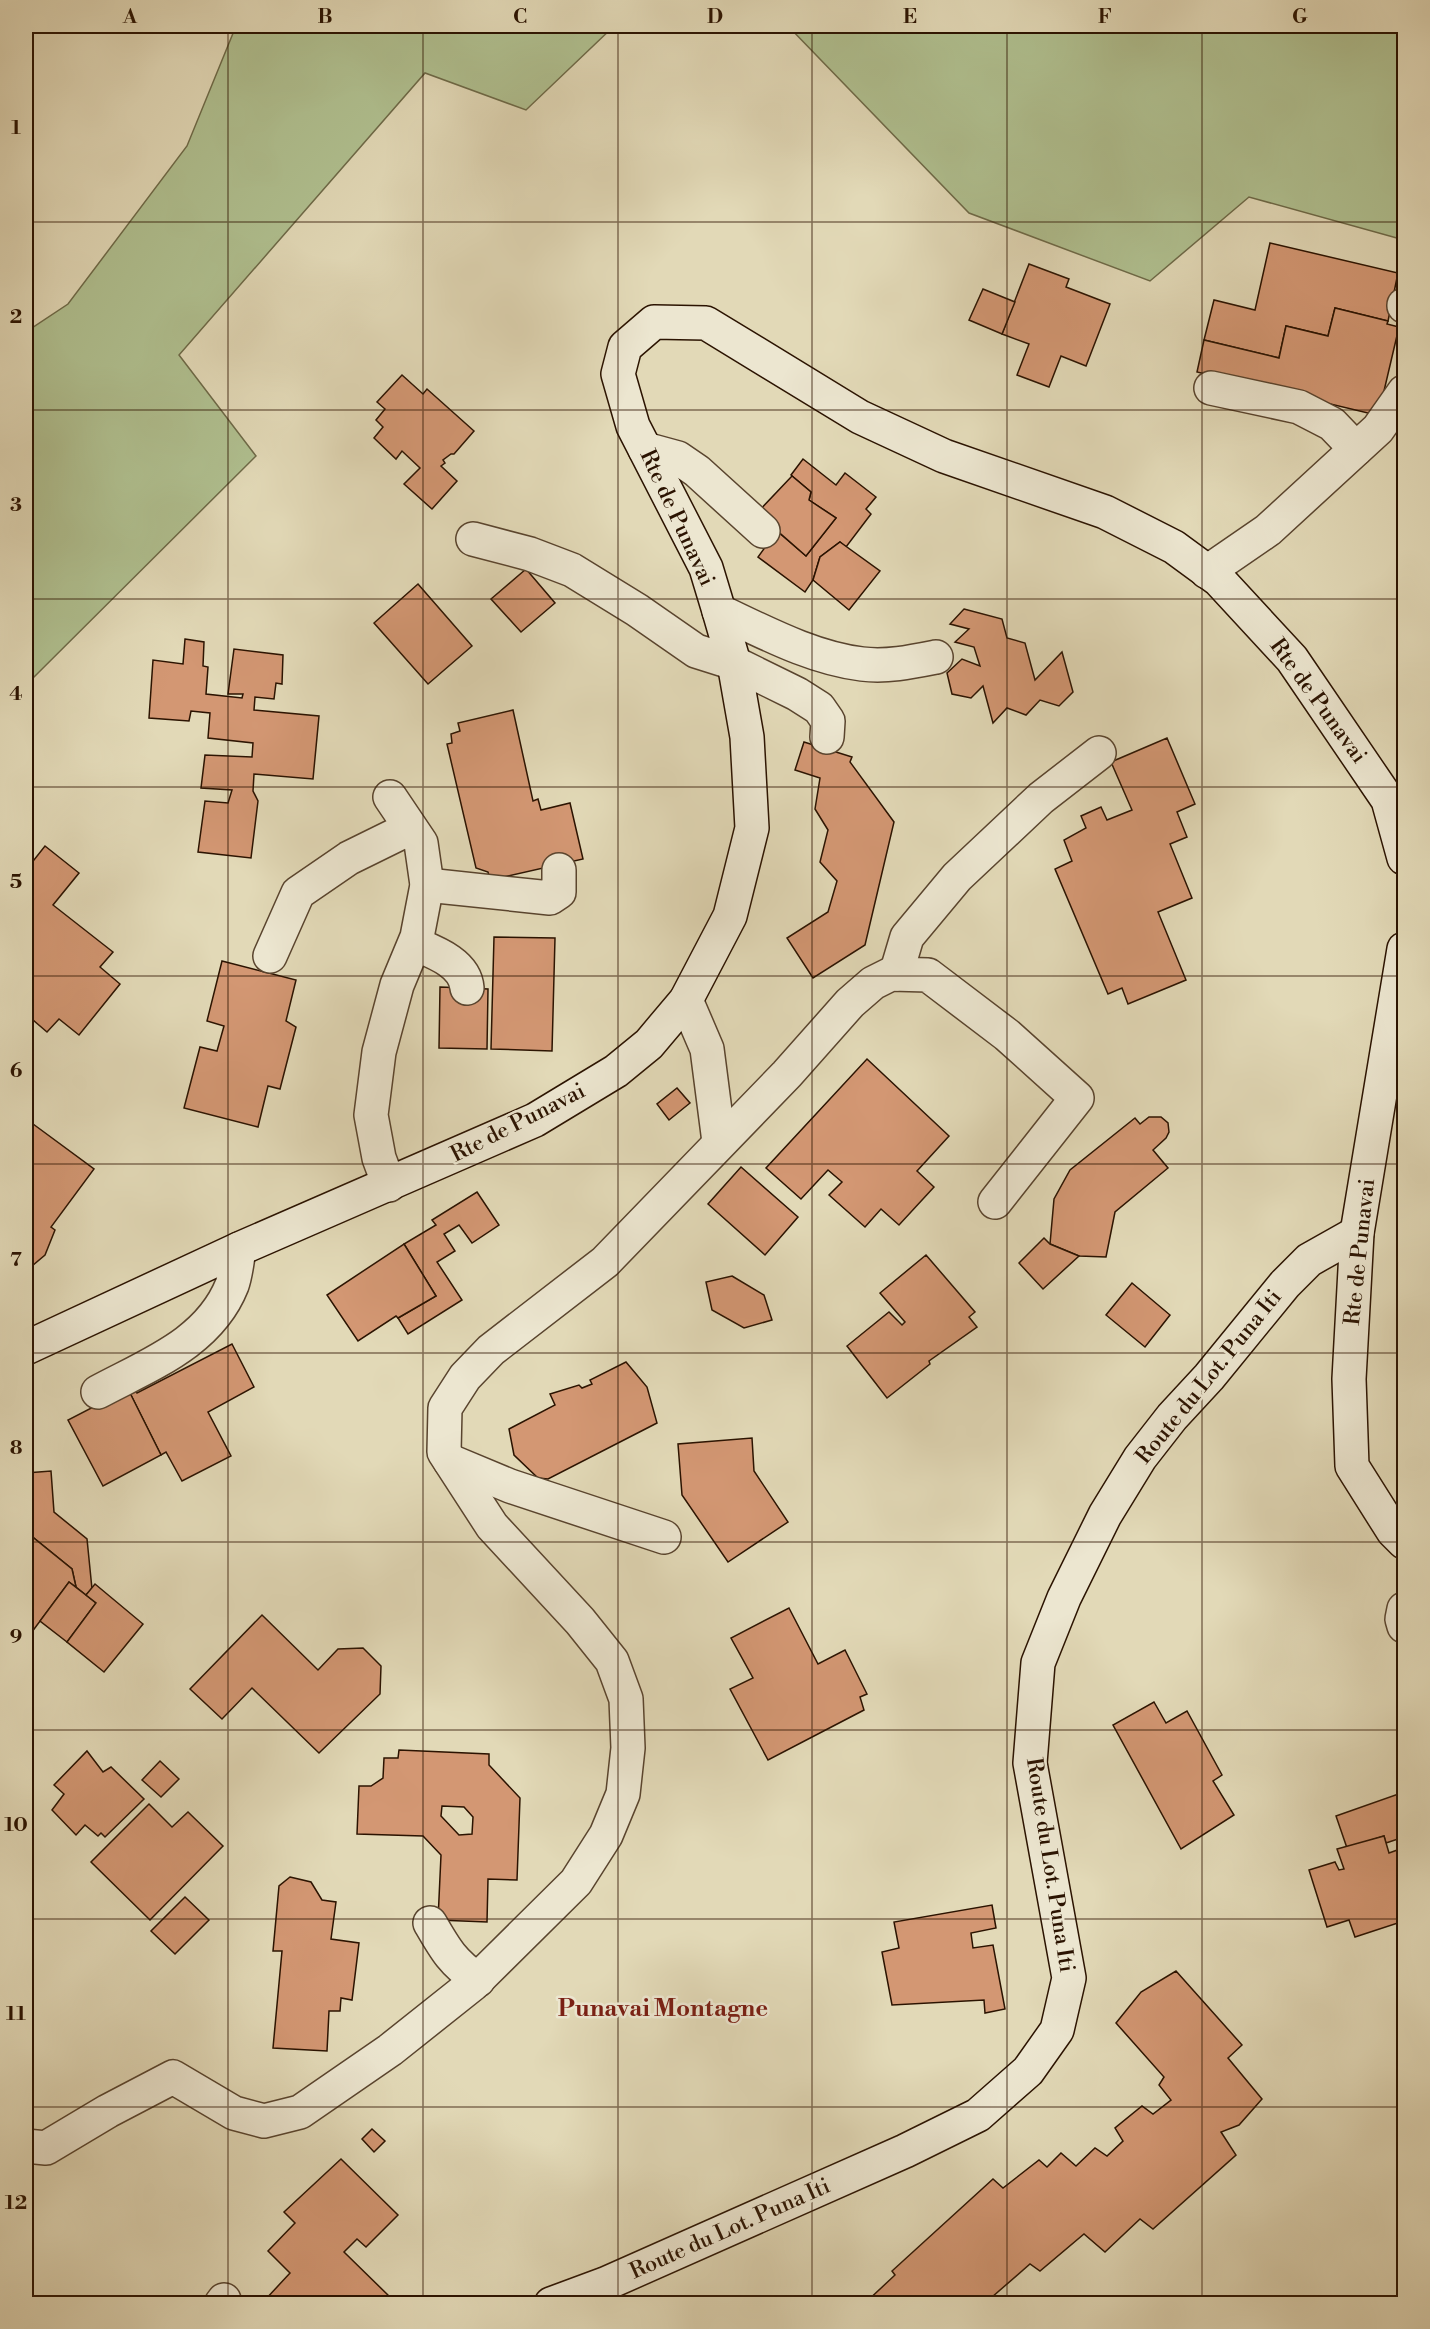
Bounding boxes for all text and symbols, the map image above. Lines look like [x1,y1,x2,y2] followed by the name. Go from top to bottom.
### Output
[122,5,138,30] text: A
[317,5,333,30] text: B
[513,5,527,30] text: C
[707,5,723,30] text: D
[903,5,917,30] text: E
[1098,5,1112,30] text: F
[1292,5,1308,30] text: G
[11,116,21,141] text: 1
[10,305,22,330] text: 2
[634,445,720,591] street label: Rte de Punavai
[10,493,22,518] text: 3
[1264,633,1372,769] street label: Rte de Punavai
[9,682,23,707] text: 4
[10,870,22,895] text: 5
[10,1059,23,1084] text: 6
[446,1077,590,1169] street label: Rte de Punavai
[1339,1177,1381,1327] street label: Rte de Punavai
[10,1248,22,1273] text: 7
[1130,1284,1288,1470] street label: Route du Lot. Puna Iti
[10,1436,23,1461] text: 8
[10,1625,22,1650] text: 9
[1020,1756,1080,1974] street label: Route du Lot. Puna Iti
[4,1813,28,1838] text: 10
[558,1994,768,2024] district label: Punavai Montagne
[6,2002,26,2027] text: 11
[626,2173,834,2285] street label: Route du Lot. Puna Iti
[5,2191,27,2216] text: 12

